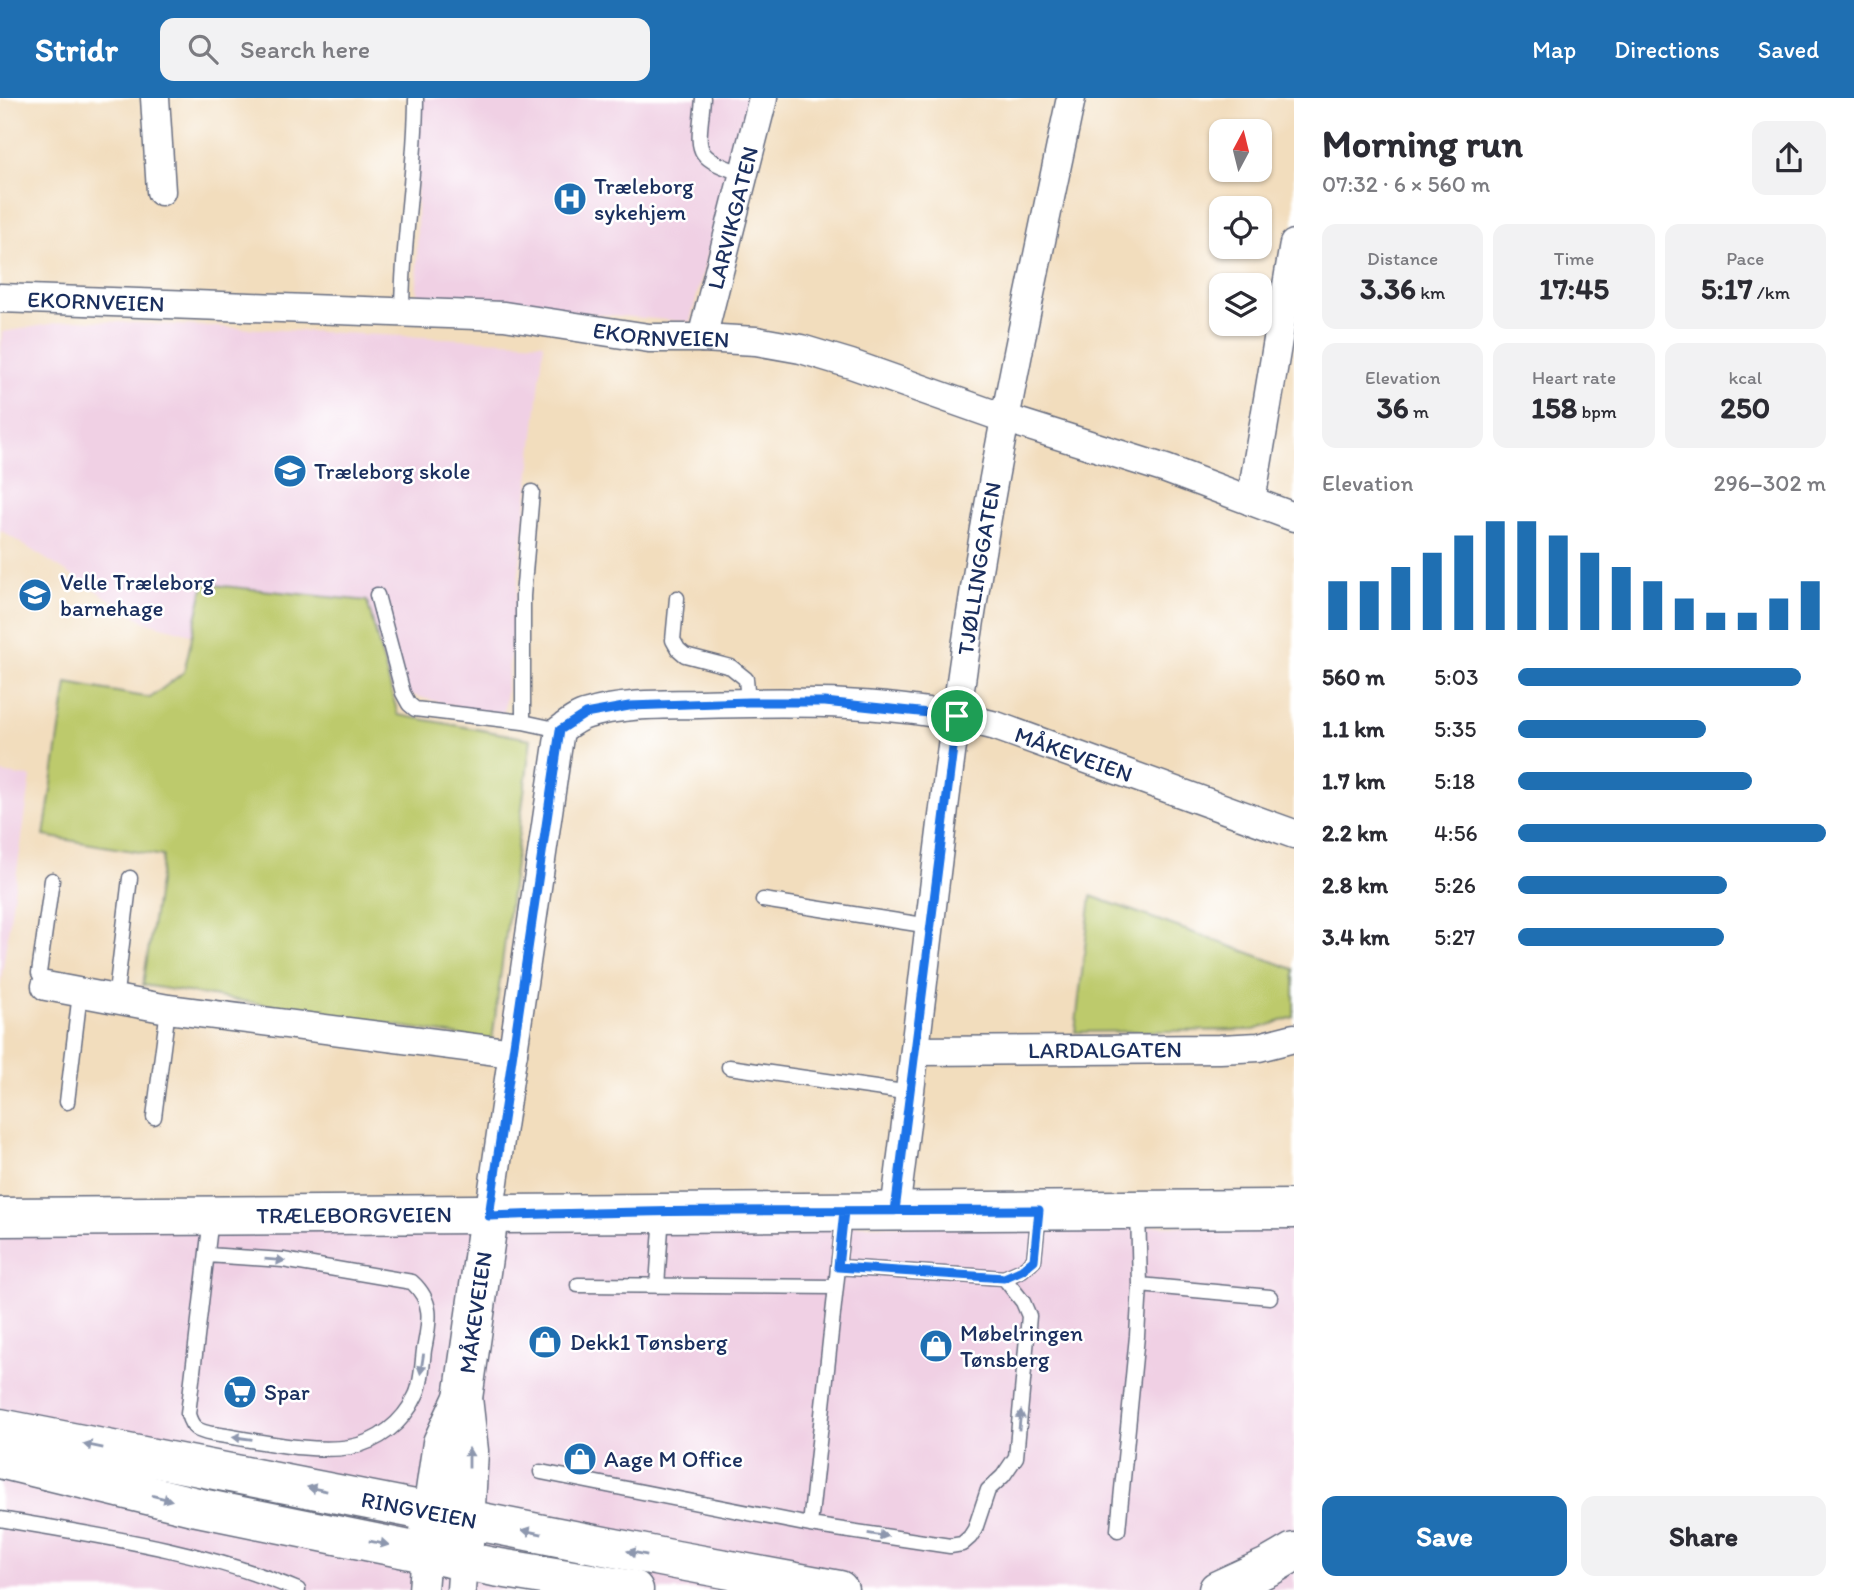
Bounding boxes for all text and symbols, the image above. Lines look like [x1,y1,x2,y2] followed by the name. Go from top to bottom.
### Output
[160,18,650,81] search box
[35,30,118,69] text: Stridr
[184,30,222,68] icon: search
[240,33,370,65] text: Search here
[1532,35,1576,64] text: Map
[1614,35,1720,64] text: Directions
[1758,35,1819,64] text: Saved
[1209,119,1272,182] north arrow
[1209,119,1272,336] map controls
[1322,121,1523,167] text: Morning run
[1752,121,1826,195] button: share
[701,143,764,292] street label: LARVIKGATEN
[1322,170,1490,198] text: 07:32 · 6 × 560 m
[594,172,694,226] place label: Træleborg sykehjem
[551,180,589,218] hospital icon: Træleborg sykehjem
[1209,196,1272,259] button: locate
[1367,247,1438,270] text: Distance
[1554,247,1594,270] text: Time
[1726,247,1764,270] text: Pace
[1360,270,1416,307] text: 3.36
[1539,270,1609,307] text: 17:45
[1701,270,1753,307] text: 5:17
[1209,273,1272,336] button: layers
[1416,281,1445,304] text: km
[1753,281,1790,304] text: /km
[27,285,165,318] street label: EKORNVEIEN
[591,316,730,354] street label: EKORNVEIEN
[1365,366,1440,389] text: Elevation
[1532,366,1616,389] text: Heart rate
[1728,366,1762,389] text: kcal
[1376,389,1409,426] text: 36
[1531,389,1577,426] text: 158
[1720,389,1770,426] text: 250
[1409,400,1429,423] text: m
[1577,400,1617,423] text: bpm
[271,452,309,490] school or university icon: Træleborg skole
[314,457,470,485] place label: Træleborg skole
[1322,469,1413,497] text: Elevation
[1714,469,1826,497] text: 296–302 m
[951,480,1007,657] street label: TJØLLINGGATEN
[60,568,215,622] place label: Velle Træleborg barnehage
[16,576,54,614] school or university icon: Velle Træleborg barnehage
[1322,663,1385,691] text: 560 m
[1434,663,1478,691] text: 5:03
[927,686,987,746] pin
[938,697,976,735] icon: arrive
[1322,715,1385,743] text: 1.1 km
[1434,715,1476,743] text: 5:35
[1011,720,1136,788] street label: MÅKEVEIEN
[1322,767,1385,795] text: 1.7 km
[1434,767,1475,795] text: 5:18
[1322,819,1387,847] text: 2.2 km
[1434,819,1478,847] text: 4:56
[1322,871,1388,899] text: 2.8 km
[1434,871,1476,899] text: 5:26
[1322,923,1390,951] text: 3.4 km
[1434,923,1475,951] text: 5:27
[1028,1035,1182,1064] street label: LARDALGATEN
[256,1200,452,1229] street label: TRÆLEBORGVEIEN
[453,1249,498,1375] street label: MÅKEVEIEN
[264,1255,286,1266] one-way arrow
[960,1319,1083,1373] place label: Møbelringen Tønsberg
[526,1323,564,1361] shop icon: Dekk1 Tønsberg
[917,1327,955,1365] shop icon: Møbelringen Tønsberg
[570,1328,728,1356] place label: Dekk1 Tønsberg
[416,1353,427,1375] one-way arrow
[221,1373,259,1411] supermarket icon: Spar
[264,1378,310,1406] place label: Spar
[1015,1409,1026,1431] one-way arrow
[231,1432,253,1443] one-way arrow
[82,1440,104,1451] one-way arrow
[561,1440,599,1478] shop icon: Aage M Office
[604,1445,743,1473] place label: Aage M Office
[463,1447,475,1469] one-way arrow
[306,1483,328,1494] one-way arrow
[359,1485,479,1535] street label: RINGVEIEN
[152,1493,173,1503] one-way arrow
[1322,1496,1567,1576] button: Save
[1581,1496,1826,1576] button: Share
[521,1526,543,1537] one-way arrow
[867,1530,889,1541] one-way arrow
[368,1538,390,1549] one-way arrow
[626,1547,648,1558] one-way arrow

